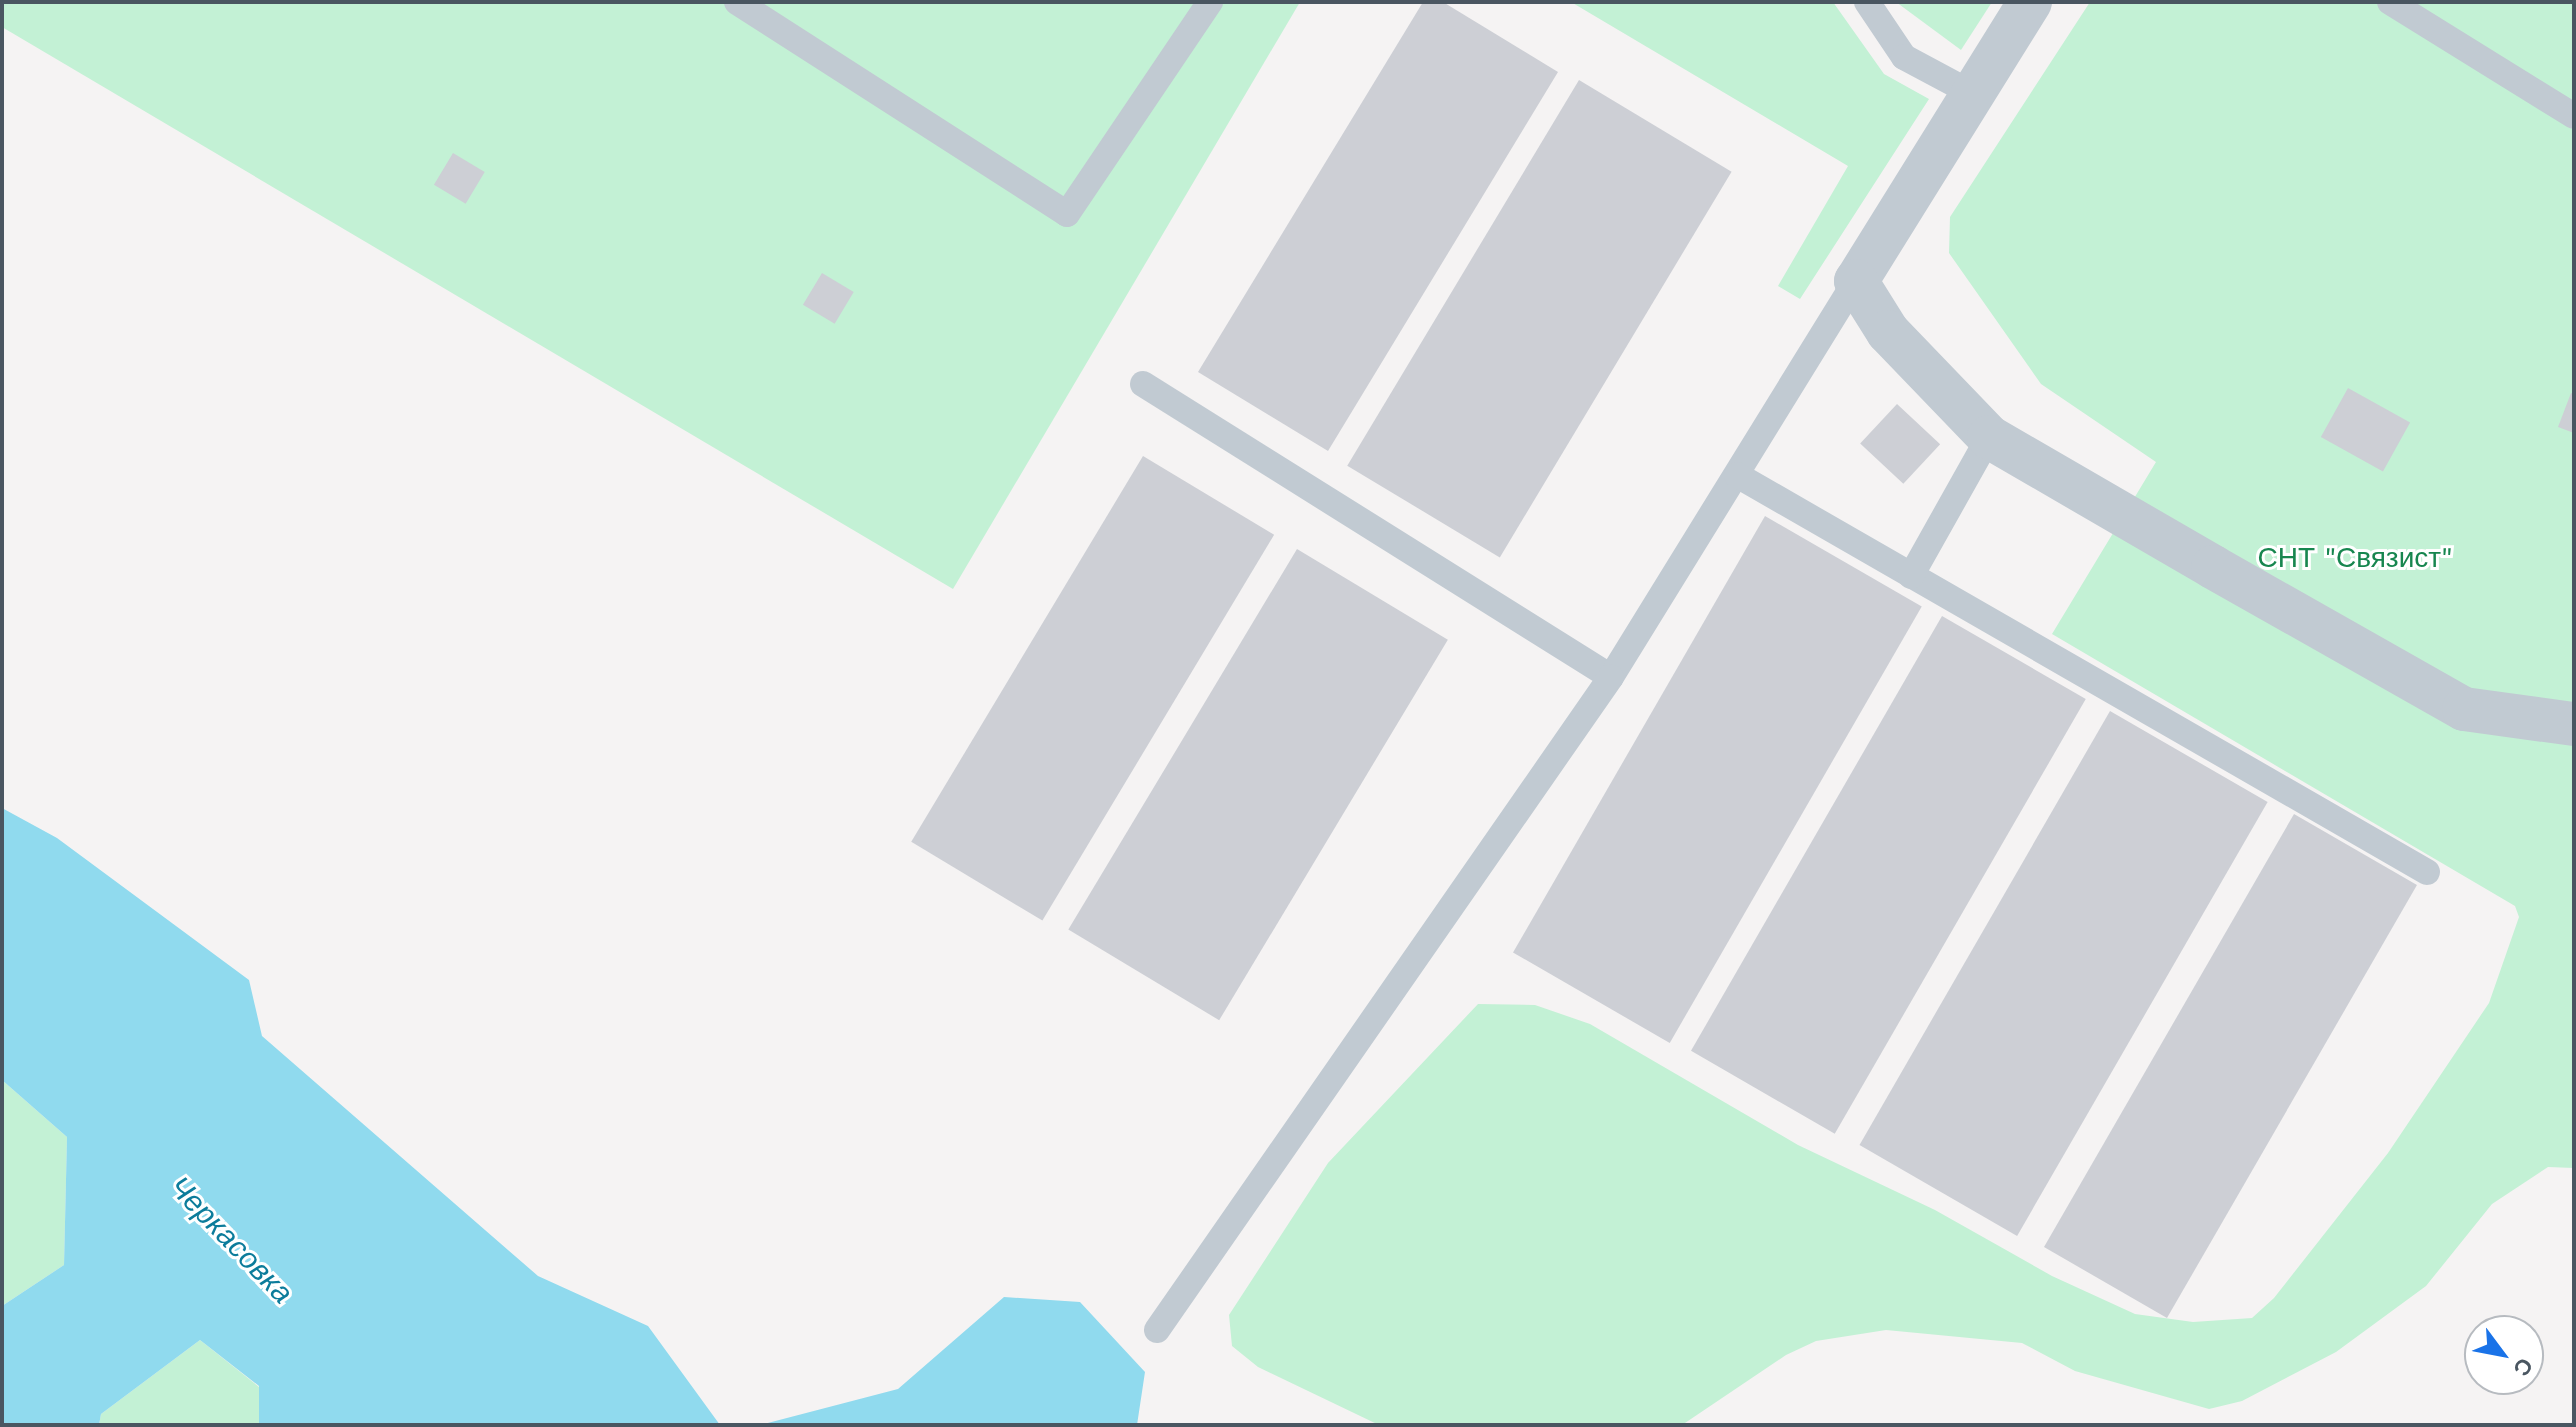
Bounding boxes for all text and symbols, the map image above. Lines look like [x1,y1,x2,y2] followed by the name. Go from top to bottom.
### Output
[2258,541,2452,575] park label: СНТ "Связист"
[162,1169,300,1311] water label: Черкасовка
[2464,1315,2544,1395] north arrow
[2508,1354,2538,1380] text: С

